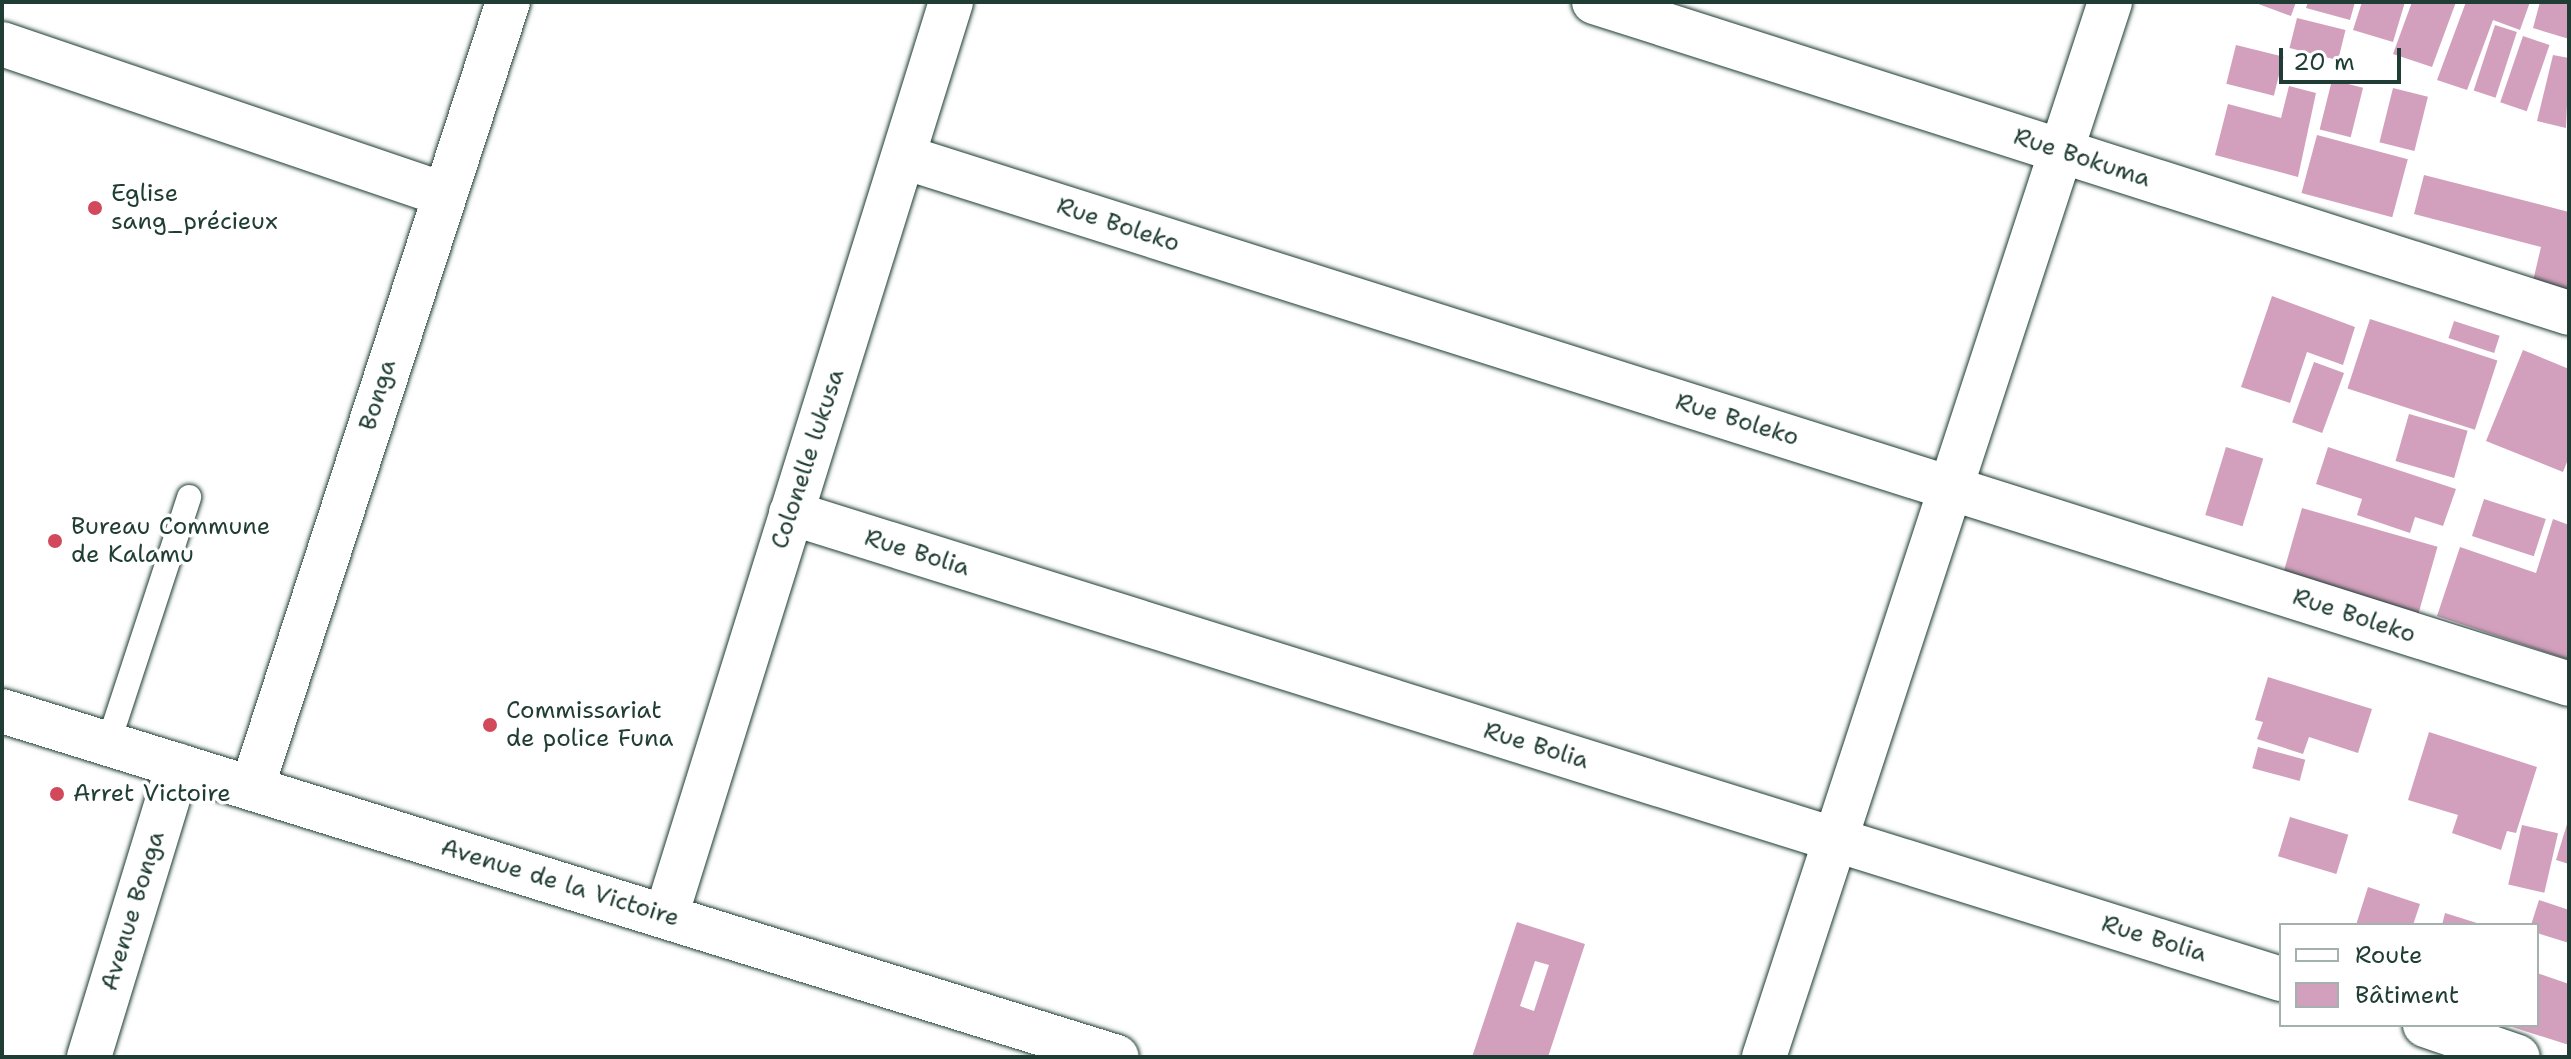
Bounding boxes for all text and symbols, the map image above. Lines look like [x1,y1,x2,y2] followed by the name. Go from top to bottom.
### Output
[2283,32,2405,82] scale bar
[2293,46,2355,78] text: 20 m
[2010,122,2154,194] street label: Rue Bokuma
[111,180,278,236] place label: Eglise sang_précieux
[1053,192,1183,258] street label: Rue Boleko
[86,199,104,217] marker: Eglise sang_précieux
[354,356,402,434] street label: Bonga
[765,365,851,553] street label: Colonelle lukusa
[1672,388,1802,452] street label: Rue Boleko
[71,513,270,569] place label: Bureau Commune de Kalamu
[861,523,973,583] street label: Rue Bolia
[46,532,64,550] marker: Bureau Commune de Kalamu
[2289,583,2419,649] street label: Rue Boleko
[506,697,673,753] place label: Commissariat de police Funa
[481,716,499,734] marker: Commissariat de police Funa
[1480,716,1592,776] street label: Rue Bolia
[73,780,231,808] place label: Arret Victoire
[48,785,66,803] marker: Arret Victoire
[95,828,171,994] street label: Avenue Bonga
[437,833,683,933] street label: Avenue de la Victoire
[2098,909,2210,969] street label: Rue Bolia
[2279,923,2539,1027] legend
[2355,939,2423,971] text: Route
[2355,979,2459,1011] text: Bâtiment

